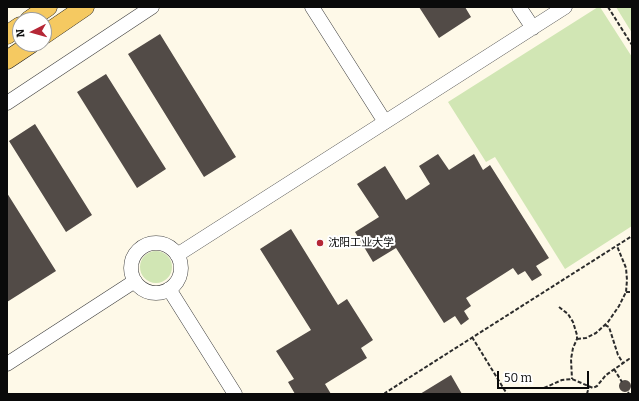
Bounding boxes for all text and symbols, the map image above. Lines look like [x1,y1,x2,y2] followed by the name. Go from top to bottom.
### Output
[12,12,52,52] north arrow
[14,28,27,38] text: N
[328,236,394,250] place label: 沈阳工业大学
[315,238,325,248] marker: 沈阳工业大学
[499,363,591,389] scale bar
[504,371,532,385] text: 50 m

